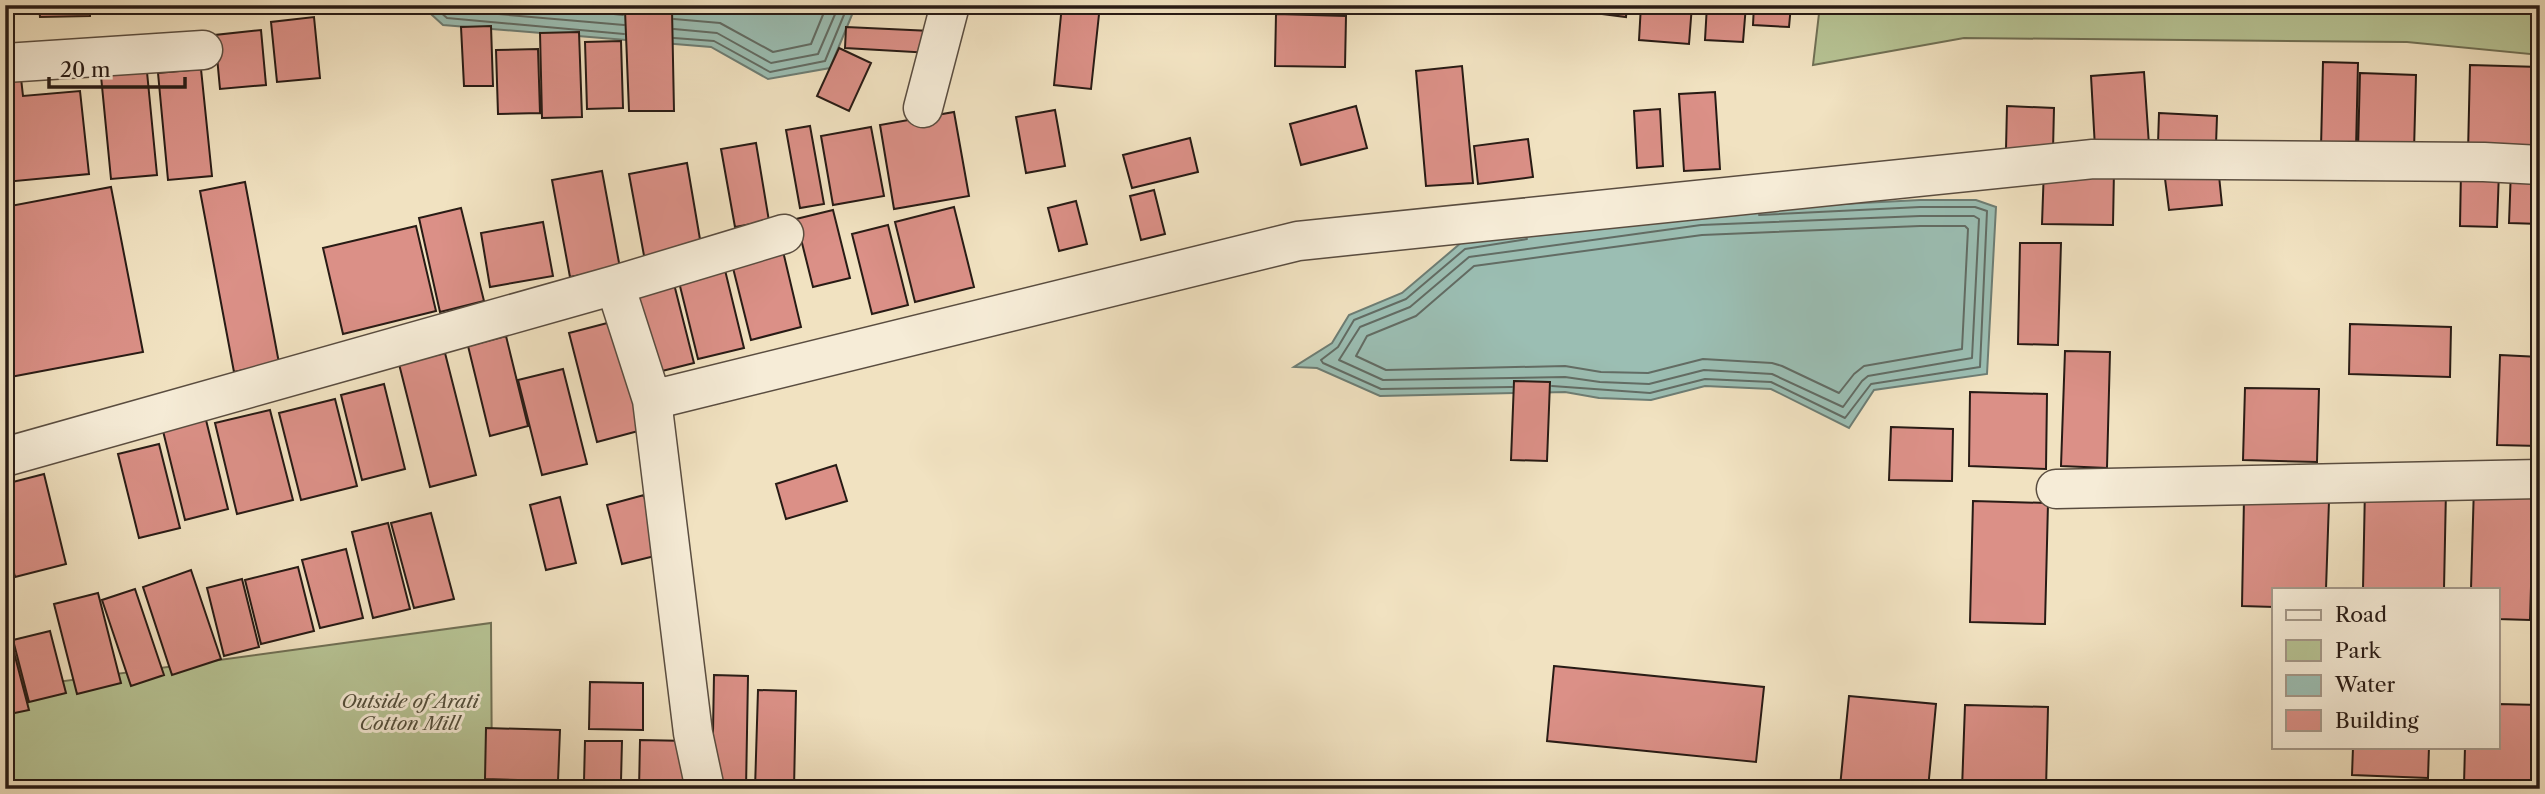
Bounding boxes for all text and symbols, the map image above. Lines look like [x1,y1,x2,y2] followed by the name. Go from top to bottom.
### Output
[49,46,186,90] scale bar
[60,57,111,82] text: 20 m
[2272,588,2500,748] legend
[2335,602,2387,627] text: Road
[2335,638,2381,663] text: Park
[2334,672,2395,697] text: Water
[341,690,480,735] park label: Outside of Arati Cotton Mill
[2335,708,2420,733] text: Building

